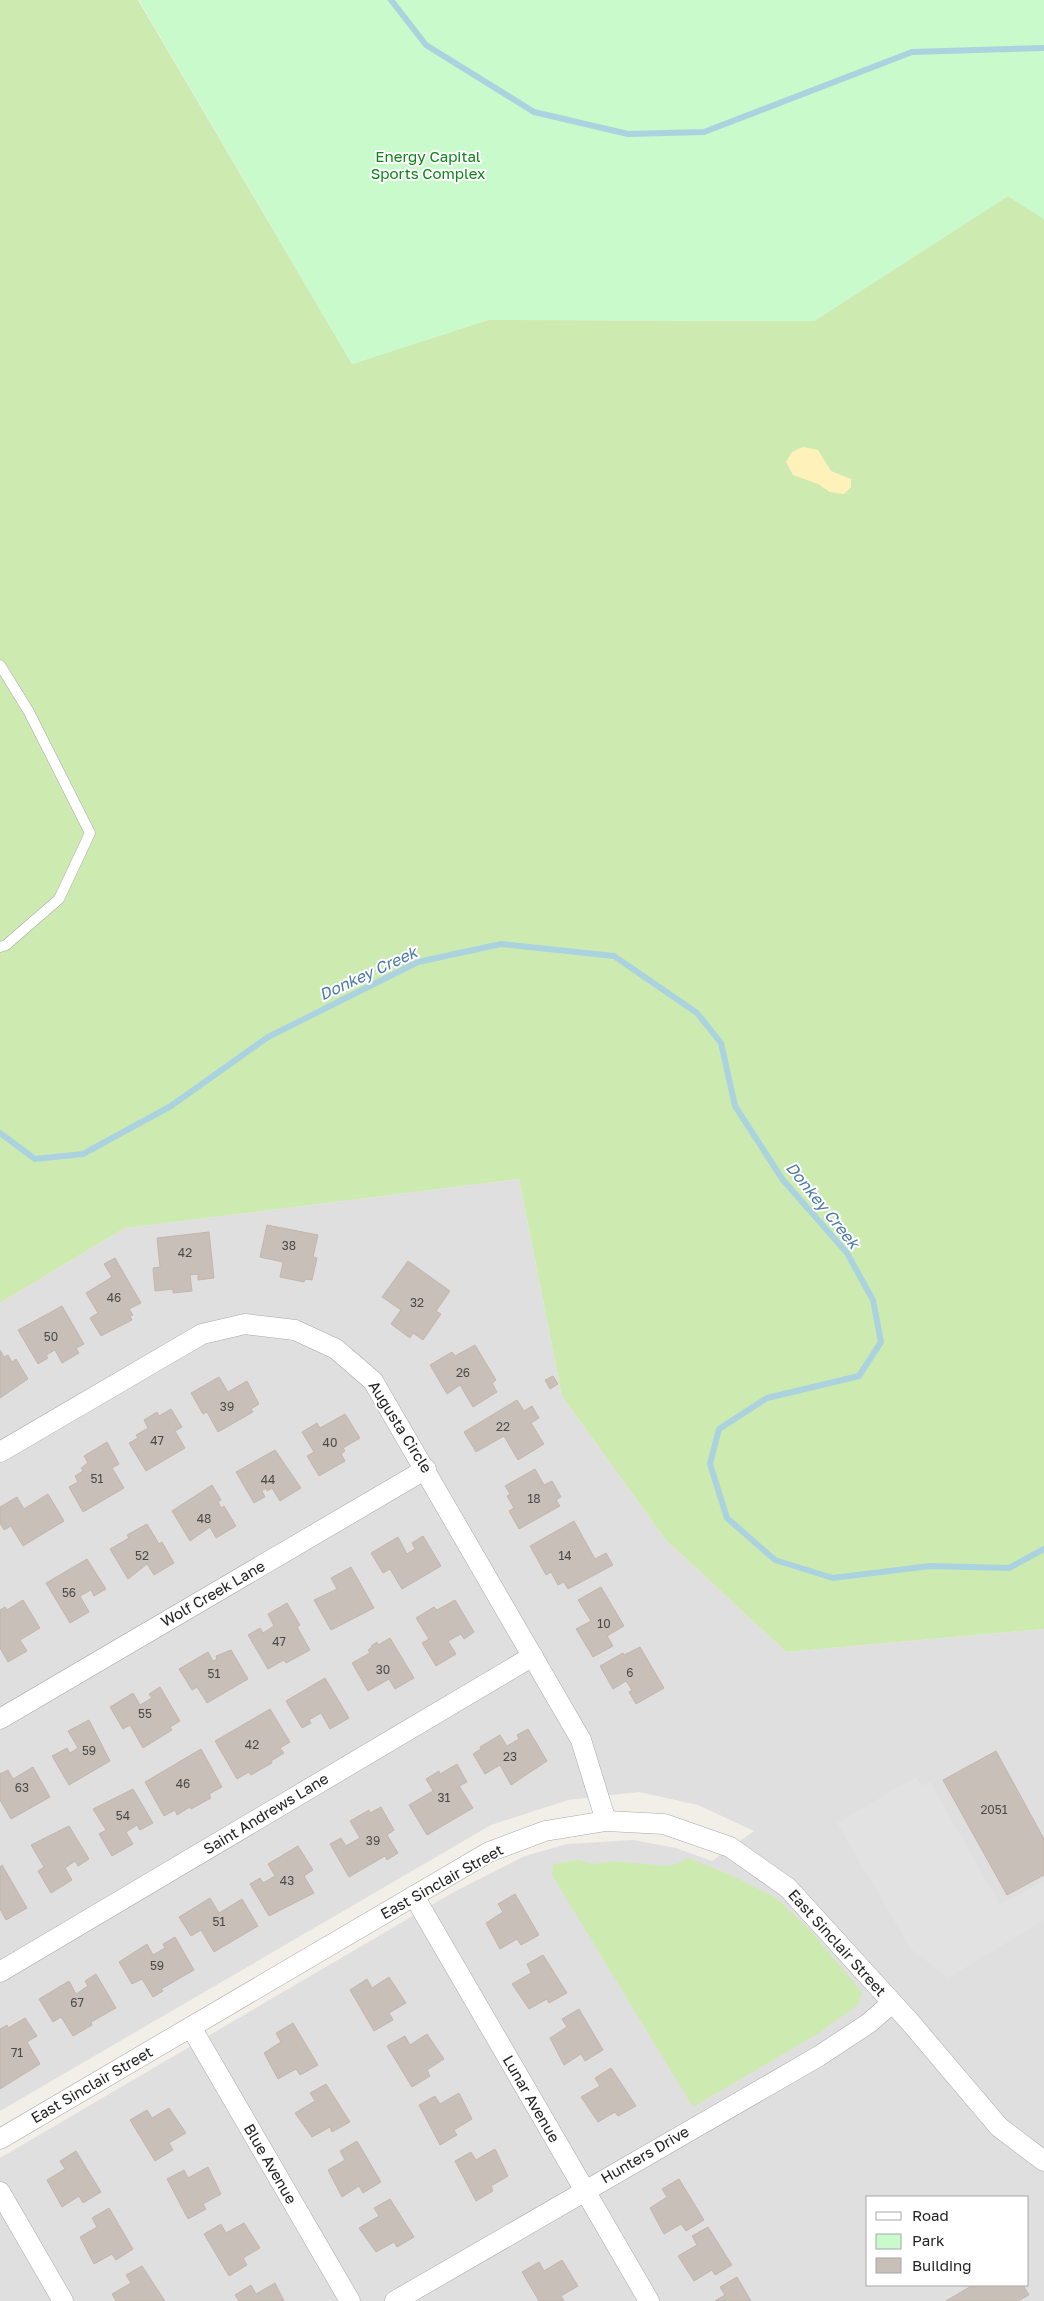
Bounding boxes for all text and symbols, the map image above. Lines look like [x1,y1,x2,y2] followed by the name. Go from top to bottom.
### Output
[371,147,485,182] park label: Energy Capital Sports Complex
[316,941,422,1004] water label: Donkey Creek
[782,1158,865,1254] water label: Donkey Creek
[282,1238,296,1253] house number: 38
[178,1245,192,1260] house number: 42
[107,1290,121,1305] house number: 46
[410,1295,424,1310] house number: 32
[44,1329,58,1344] house number: 50
[456,1365,470,1380] house number: 26
[365,1377,436,1476] street label: Augusta Circle
[220,1399,234,1414] house number: 39
[496,1419,510,1434] house number: 22
[150,1433,164,1448] house number: 47
[323,1435,337,1450] house number: 40
[91,1471,104,1486] house number: 51
[261,1472,275,1487] house number: 44
[527,1491,541,1506] house number: 18
[197,1511,211,1526] house number: 48
[135,1548,149,1563] house number: 52
[558,1548,572,1563] house number: 14
[157,1556,268,1630] street label: Wolf Creek Lane
[62,1585,76,1600] house number: 56
[597,1616,611,1631] house number: 10
[272,1634,286,1649] house number: 47
[376,1662,390,1677] house number: 30
[626,1665,634,1680] house number: 6
[208,1666,221,1681] house number: 51
[138,1706,152,1721] house number: 55
[245,1737,259,1752] house number: 42
[82,1743,96,1758] house number: 59
[503,1749,517,1764] house number: 23
[200,1769,332,1858] street label: Saint Andrews Lane
[176,1776,190,1791] house number: 46
[15,1780,29,1795] house number: 63
[438,1790,451,1805] house number: 31
[980,1802,1008,1817] house number: 2051
[116,1808,130,1823] house number: 54
[366,1833,380,1848] house number: 39
[377,1840,506,1922] street label: East Sinclair Street
[280,1873,294,1888] house number: 43
[785,1885,890,1999] street label: East Sinclair Street
[213,1914,226,1929] house number: 51
[150,1958,164,1973] house number: 59
[70,1995,84,2010] house number: 67
[27,2042,156,2126] street label: East Sinclair Street
[11,2045,23,2060] house number: 71
[500,2052,564,2146] street label: Lunar Avenue
[241,2120,301,2207] street label: Blue Avenue
[597,2121,692,2187] street label: Hunters Drive
[866,2196,1029,2286] legend
[912,2206,949,2224] text: Road
[912,2231,945,2249] text: Park
[912,2256,972,2274] text: Building

